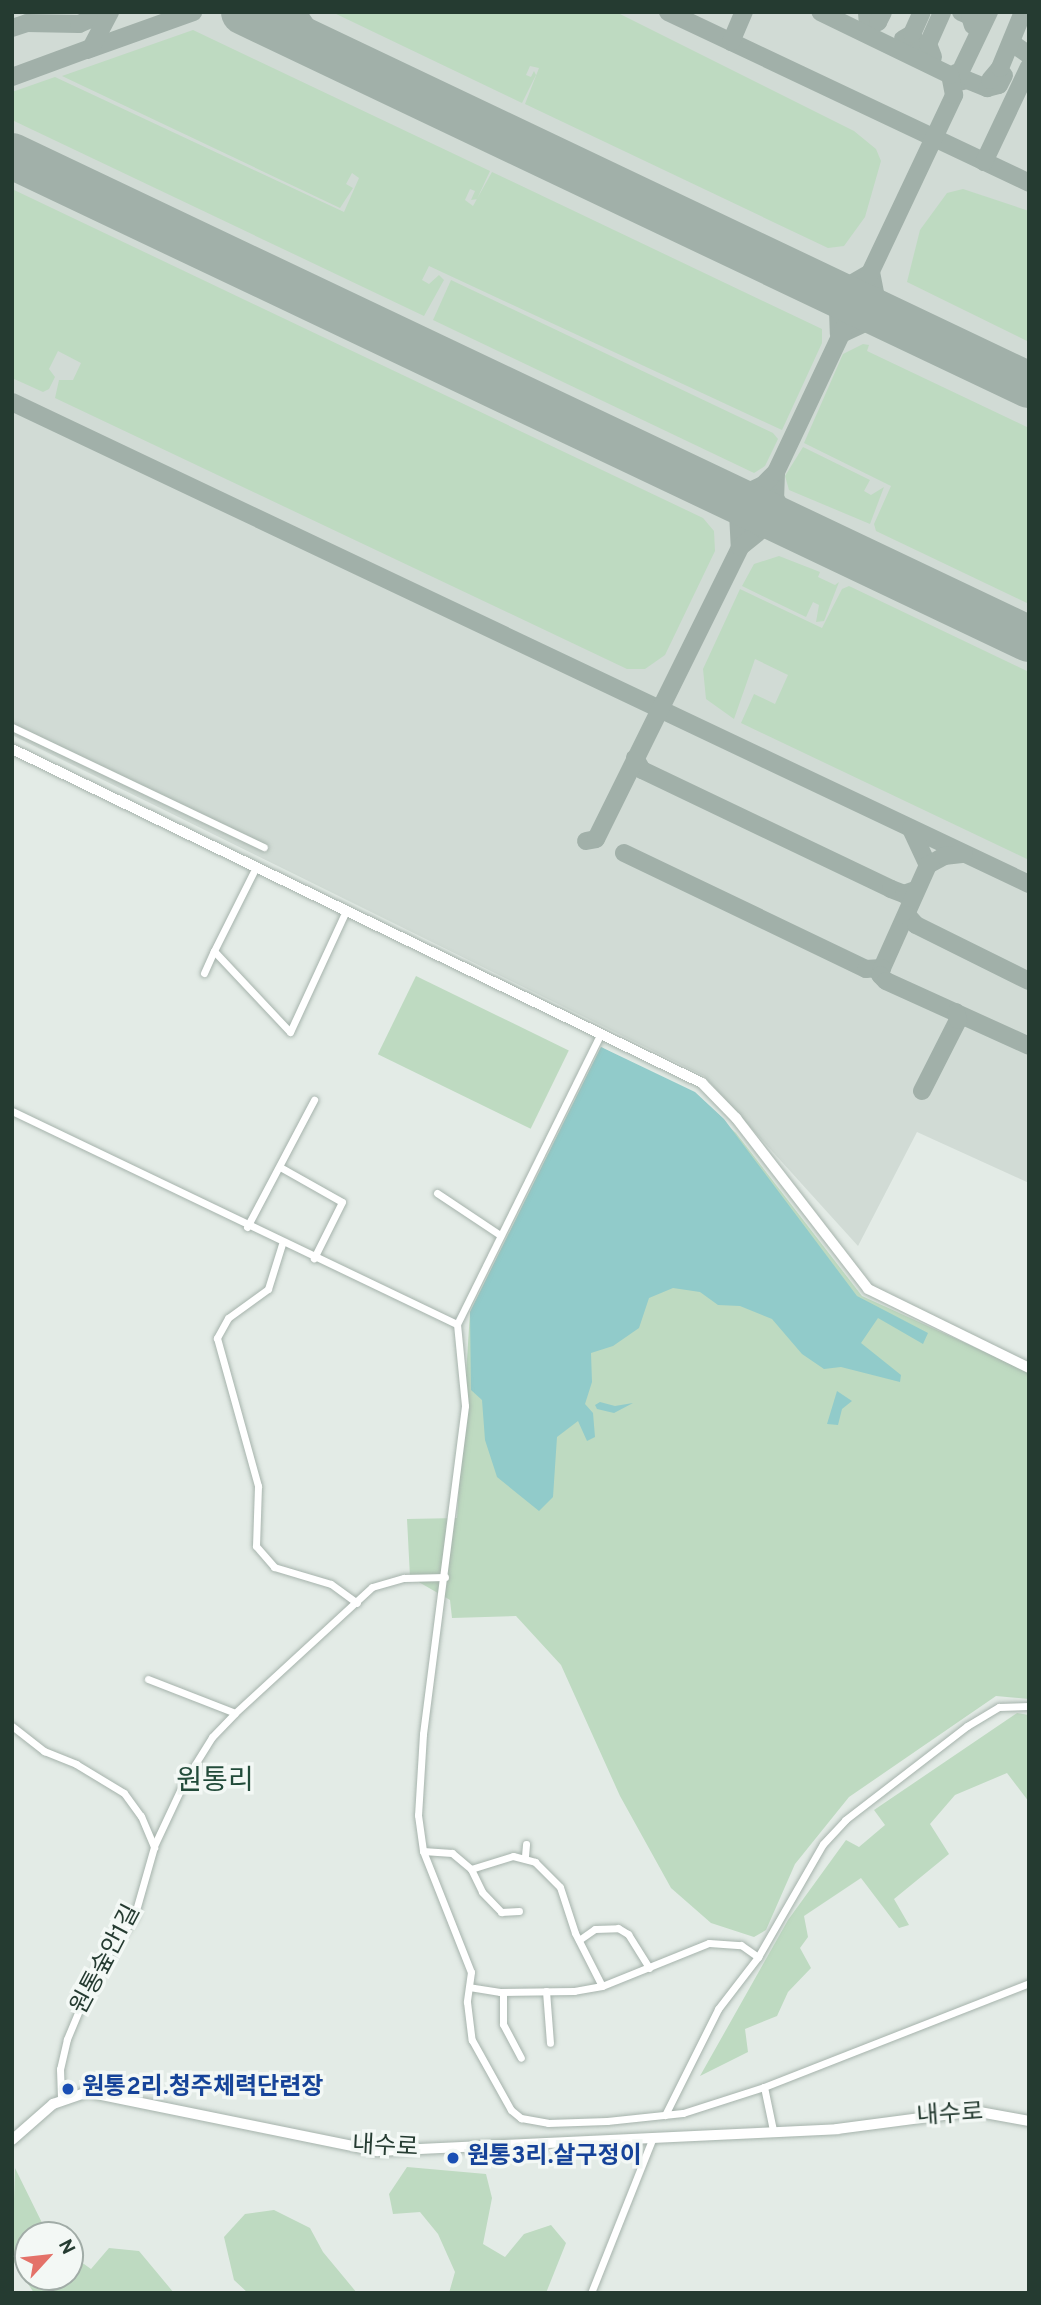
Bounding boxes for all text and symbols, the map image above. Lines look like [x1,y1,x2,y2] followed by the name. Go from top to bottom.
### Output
[176,1765,254,1799] district label: 원통리
[66,1901,148,2019] street label: 원통숲안1길
[82,2075,323,2103] place label: 원통2리.청주체력단련장
[60,2081,76,2097] marker: 원통2리.청주체력단련장
[916,2099,984,2133] street label: 내수로
[351,2132,419,2164] street label: 내수로
[467,2144,642,2172] place label: 원통3리.살구정이
[445,2150,461,2166] marker: 원통3리.살구정이
[14,2221,84,2291] north arrow
[52,2236,80,2259] text: N

